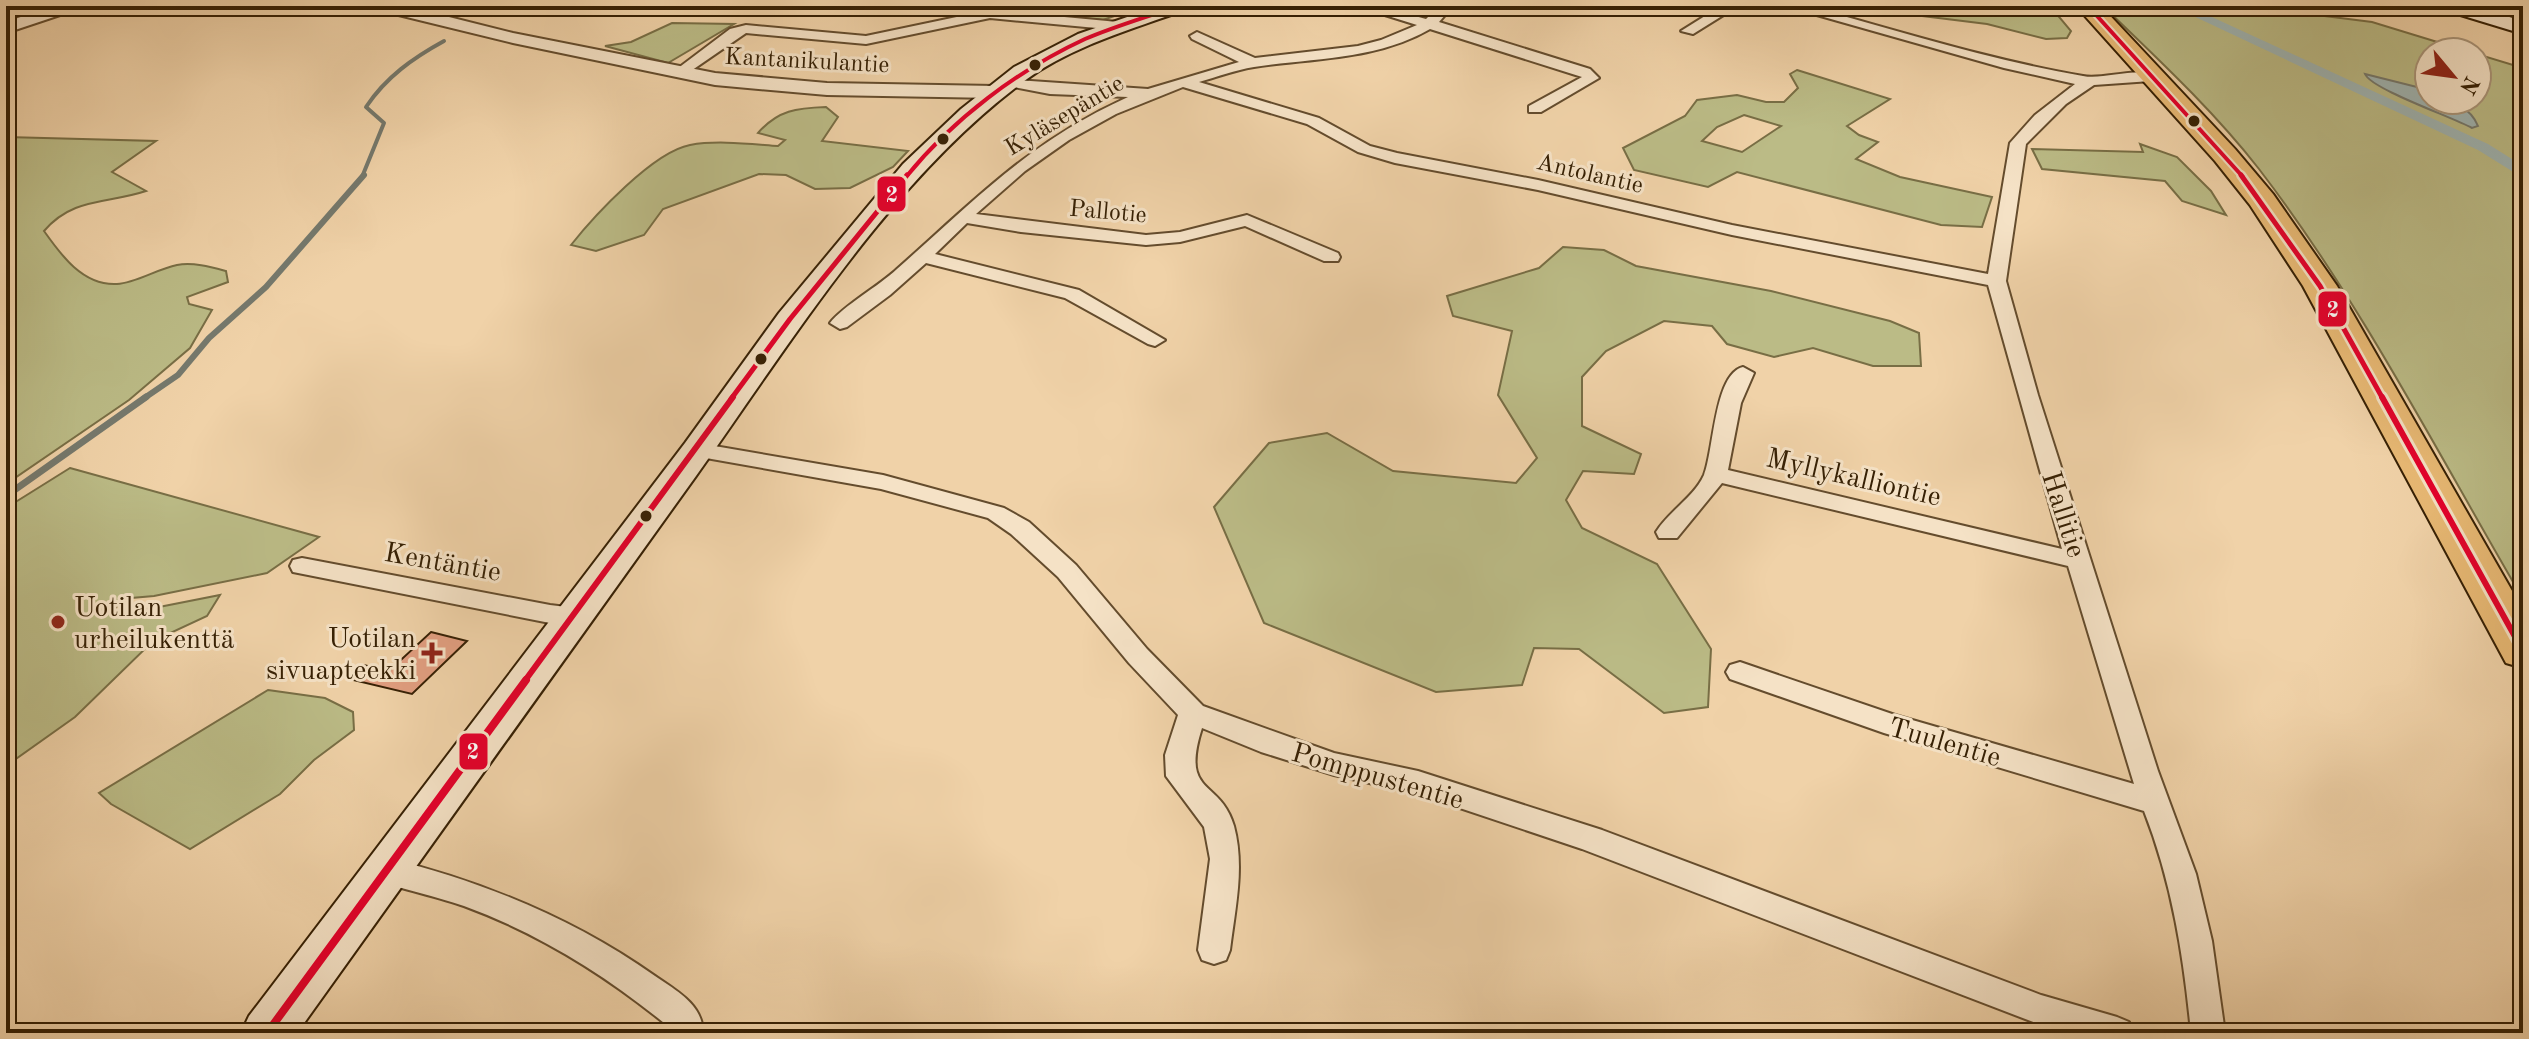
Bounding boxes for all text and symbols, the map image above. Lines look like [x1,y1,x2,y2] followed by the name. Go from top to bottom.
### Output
[2413,36,2493,116] north arrow
[724,46,890,78] street label: Kantanikulantie
[1027,57,1043,73] unlabelled marker
[1001,72,1129,161] street label: Kyläsepäntie
[2455,72,2482,98] text: N
[2186,113,2202,129] unlabelled marker
[935,131,951,147] unlabelled marker
[1534,151,1645,199] street label: Antolantie
[876,175,907,213] line badge: 2
[886,185,898,207] text: 2
[1068,198,1148,228] street label: Pallotie
[2317,290,2348,328] line badge: 2
[2327,300,2339,322] text: 2
[753,351,769,367] unlabelled marker
[1763,445,1943,513] street label: Myllykalliontie
[2035,468,2089,561] street label: Hallitie
[638,508,654,524] unlabelled marker
[382,540,503,588] street label: Kentäntie
[74,595,235,655] place label: Uotilan urheilukenttä
[49,613,67,631] marker: Uotilan urheilukenttä
[266,626,416,686] place label: Uotilan sivuapteekki
[423,644,441,662] marker: Uotilan sivuapteekki
[1885,714,2004,773] street label: Tuulentie
[458,732,489,771] line badge: 2
[1288,740,1467,816] street label: Pomppustentie
[467,742,479,764] text: 2

